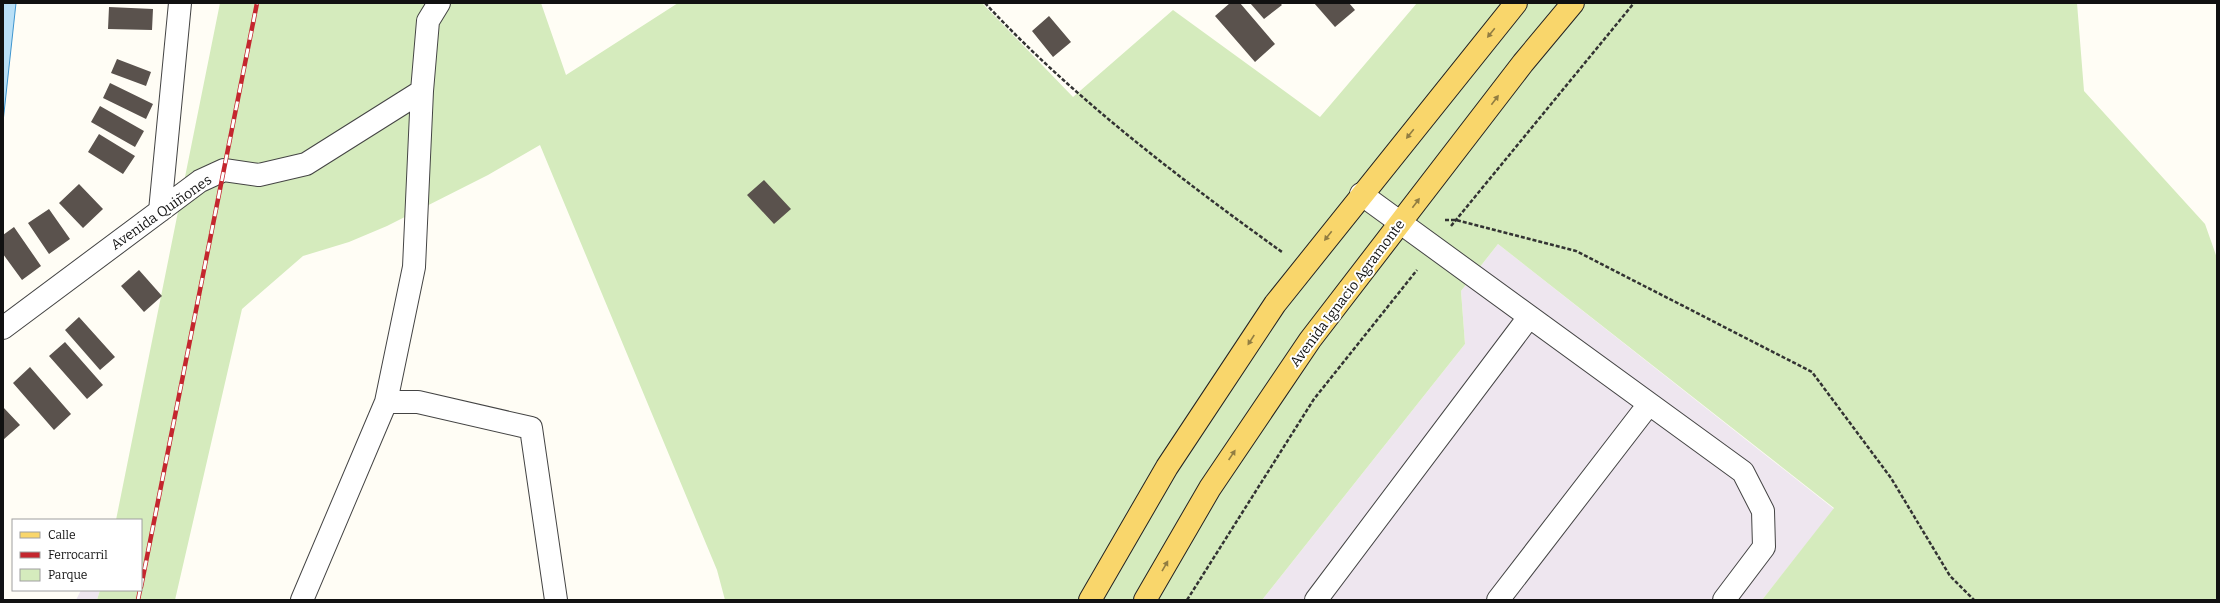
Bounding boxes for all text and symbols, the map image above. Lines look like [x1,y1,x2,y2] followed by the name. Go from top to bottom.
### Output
[1486,28,1495,39] one-way arrow
[1490,94,1499,105] one-way arrow
[1405,129,1414,140] one-way arrow
[108,171,215,254] street label: Avenida Quiñones
[1411,198,1419,208] one-way arrow
[1286,216,1408,370] street label: Avenida Ignacio Agramonte
[1324,231,1333,242] one-way arrow
[1247,335,1255,345] one-way arrow
[1228,450,1236,460] one-way arrow
[12,519,142,591] legend
[48,528,76,542] text: Calle
[48,548,108,562] text: Ferrocarril
[1161,560,1168,572] one-way arrow
[48,568,87,582] text: Parque

